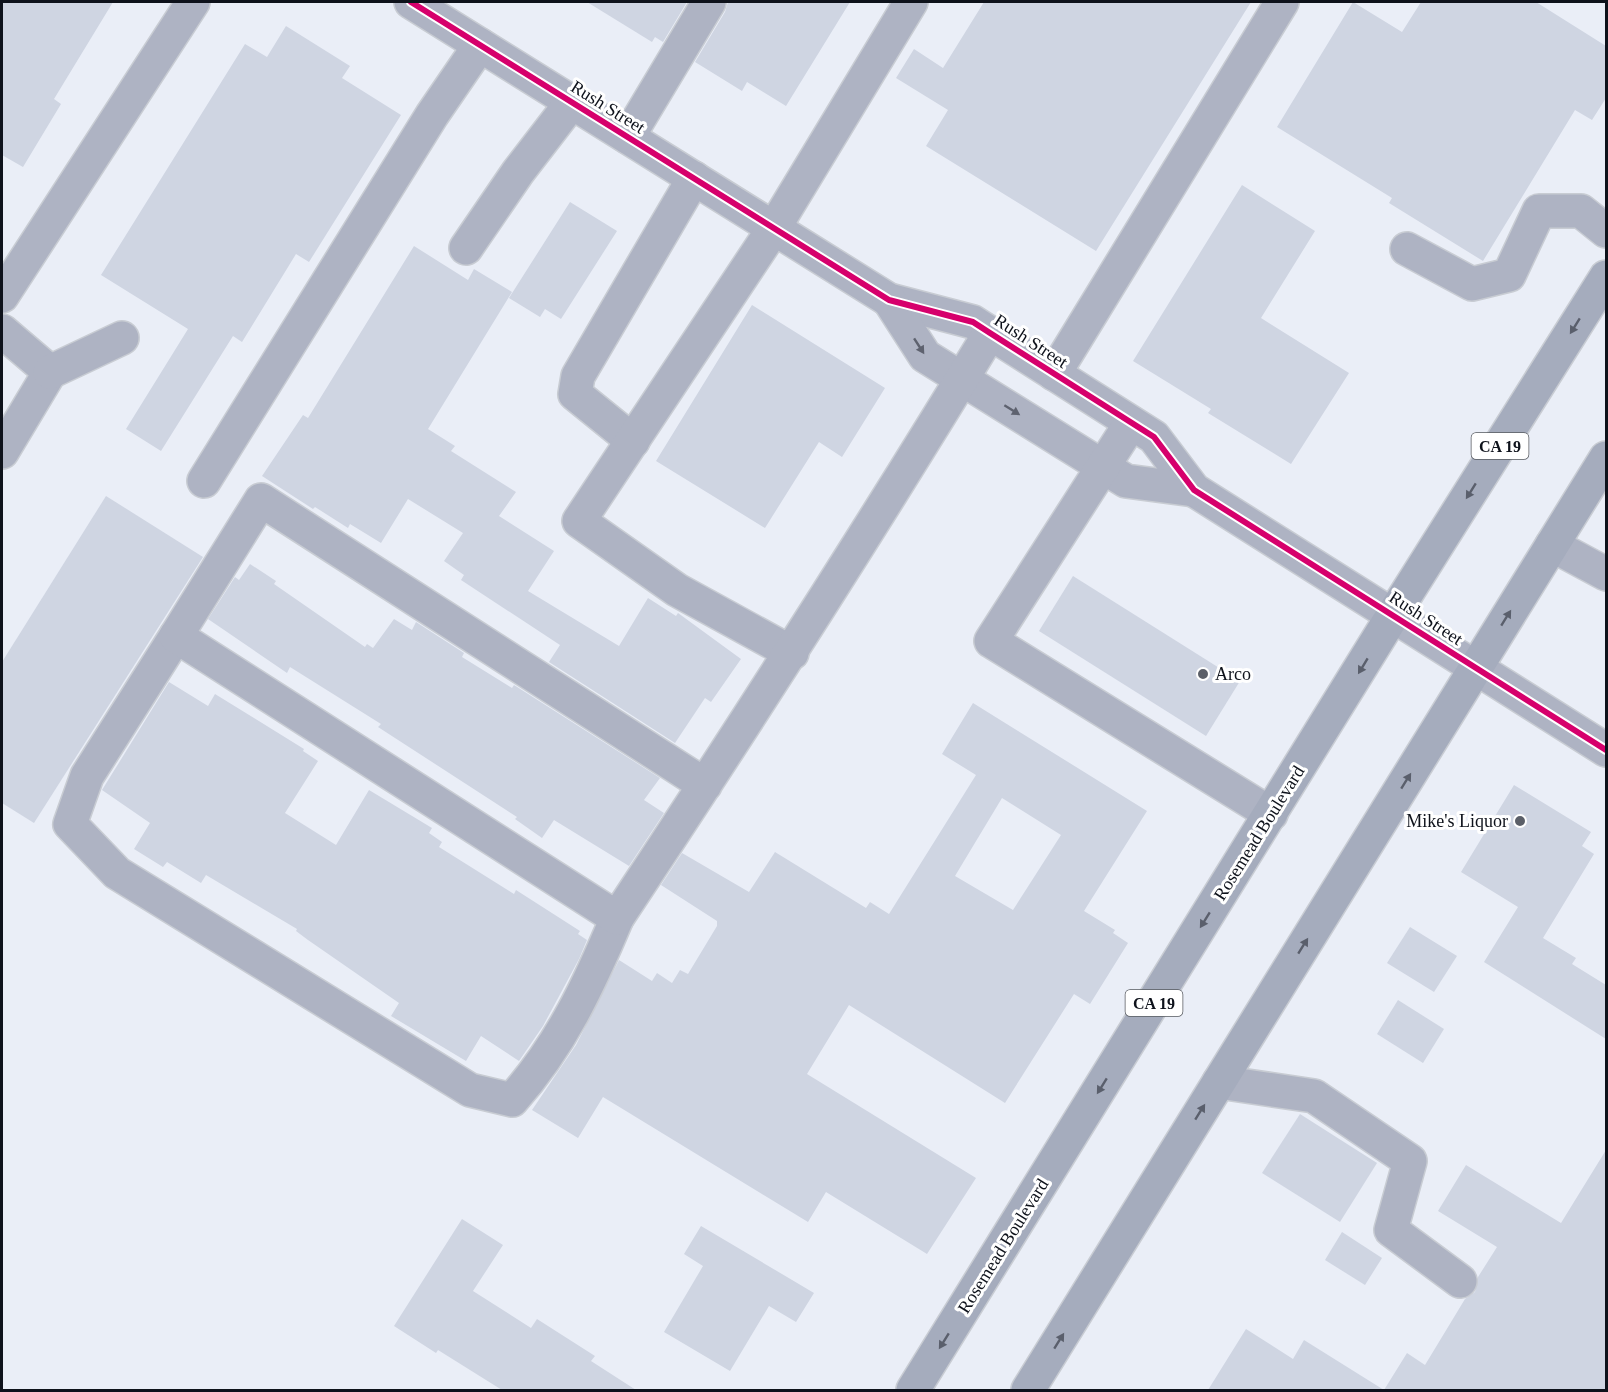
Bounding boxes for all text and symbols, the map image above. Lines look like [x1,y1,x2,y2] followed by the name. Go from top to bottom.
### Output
[567,76,649,138] street label: Rush Street
[991,310,1071,372] street label: Rush Street
[1570,318,1581,334] one-way arrow
[913,338,924,354] one-way arrow
[1004,404,1020,415] one-way arrow
[1472,433,1528,459] road number: CA 19
[1466,483,1477,499] one-way arrow
[1386,587,1466,649] street label: Rush Street
[1501,610,1512,627] one-way arrow
[1358,658,1369,674] one-way arrow
[1215,664,1251,684] place label: Arco
[1196,667,1210,681] marker: Arco
[1210,762,1308,904] street label: Rosemead Boulevard
[1400,773,1411,789] one-way arrow
[1406,811,1508,831] place label: Mike's Liquor
[1513,814,1527,828] marker: Mike's Liquor
[1199,912,1210,928] one-way arrow
[1297,939,1309,955] one-way arrow
[1126,990,1182,1016] road number: CA 19
[1097,1078,1108,1094] one-way arrow
[1195,1104,1206,1120] one-way arrow
[954,1175,1052,1317] street label: Rosemead Boulevard
[939,1333,950,1349] one-way arrow
[1053,1333,1064,1349] one-way arrow

